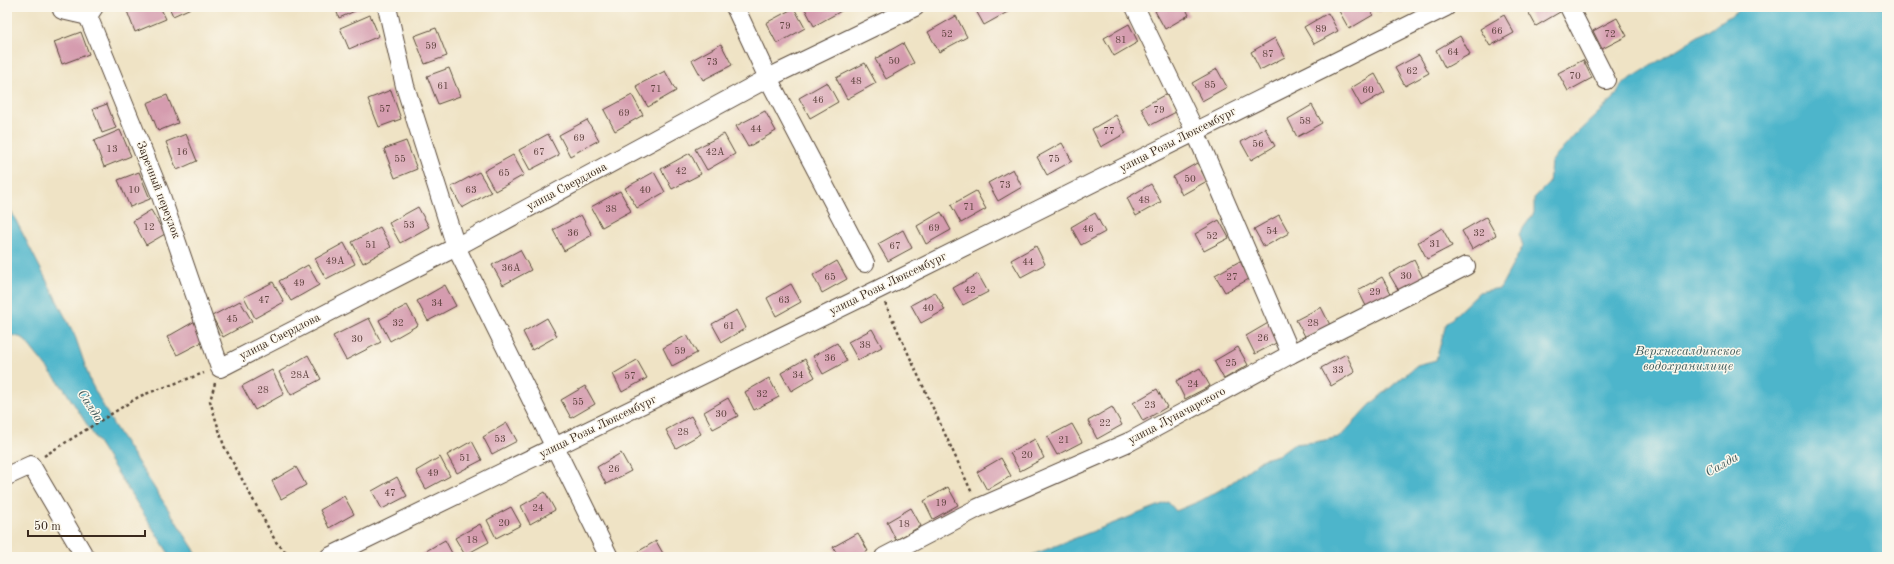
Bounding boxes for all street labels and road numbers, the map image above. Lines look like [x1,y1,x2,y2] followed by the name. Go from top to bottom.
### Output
[1118,105,1238,175] street label: улица Розы Люксембург
[134,140,182,240] street label: Заречный переулок
[525,161,609,213] street label: улица Свердлова
[828,250,948,318] street label: улица Розы Люксембург
[238,311,322,363] street label: улица Свердлова
[1126,385,1228,447] street label: улица Луначарского
[538,393,658,461] street label: улица Розы Люксембург

